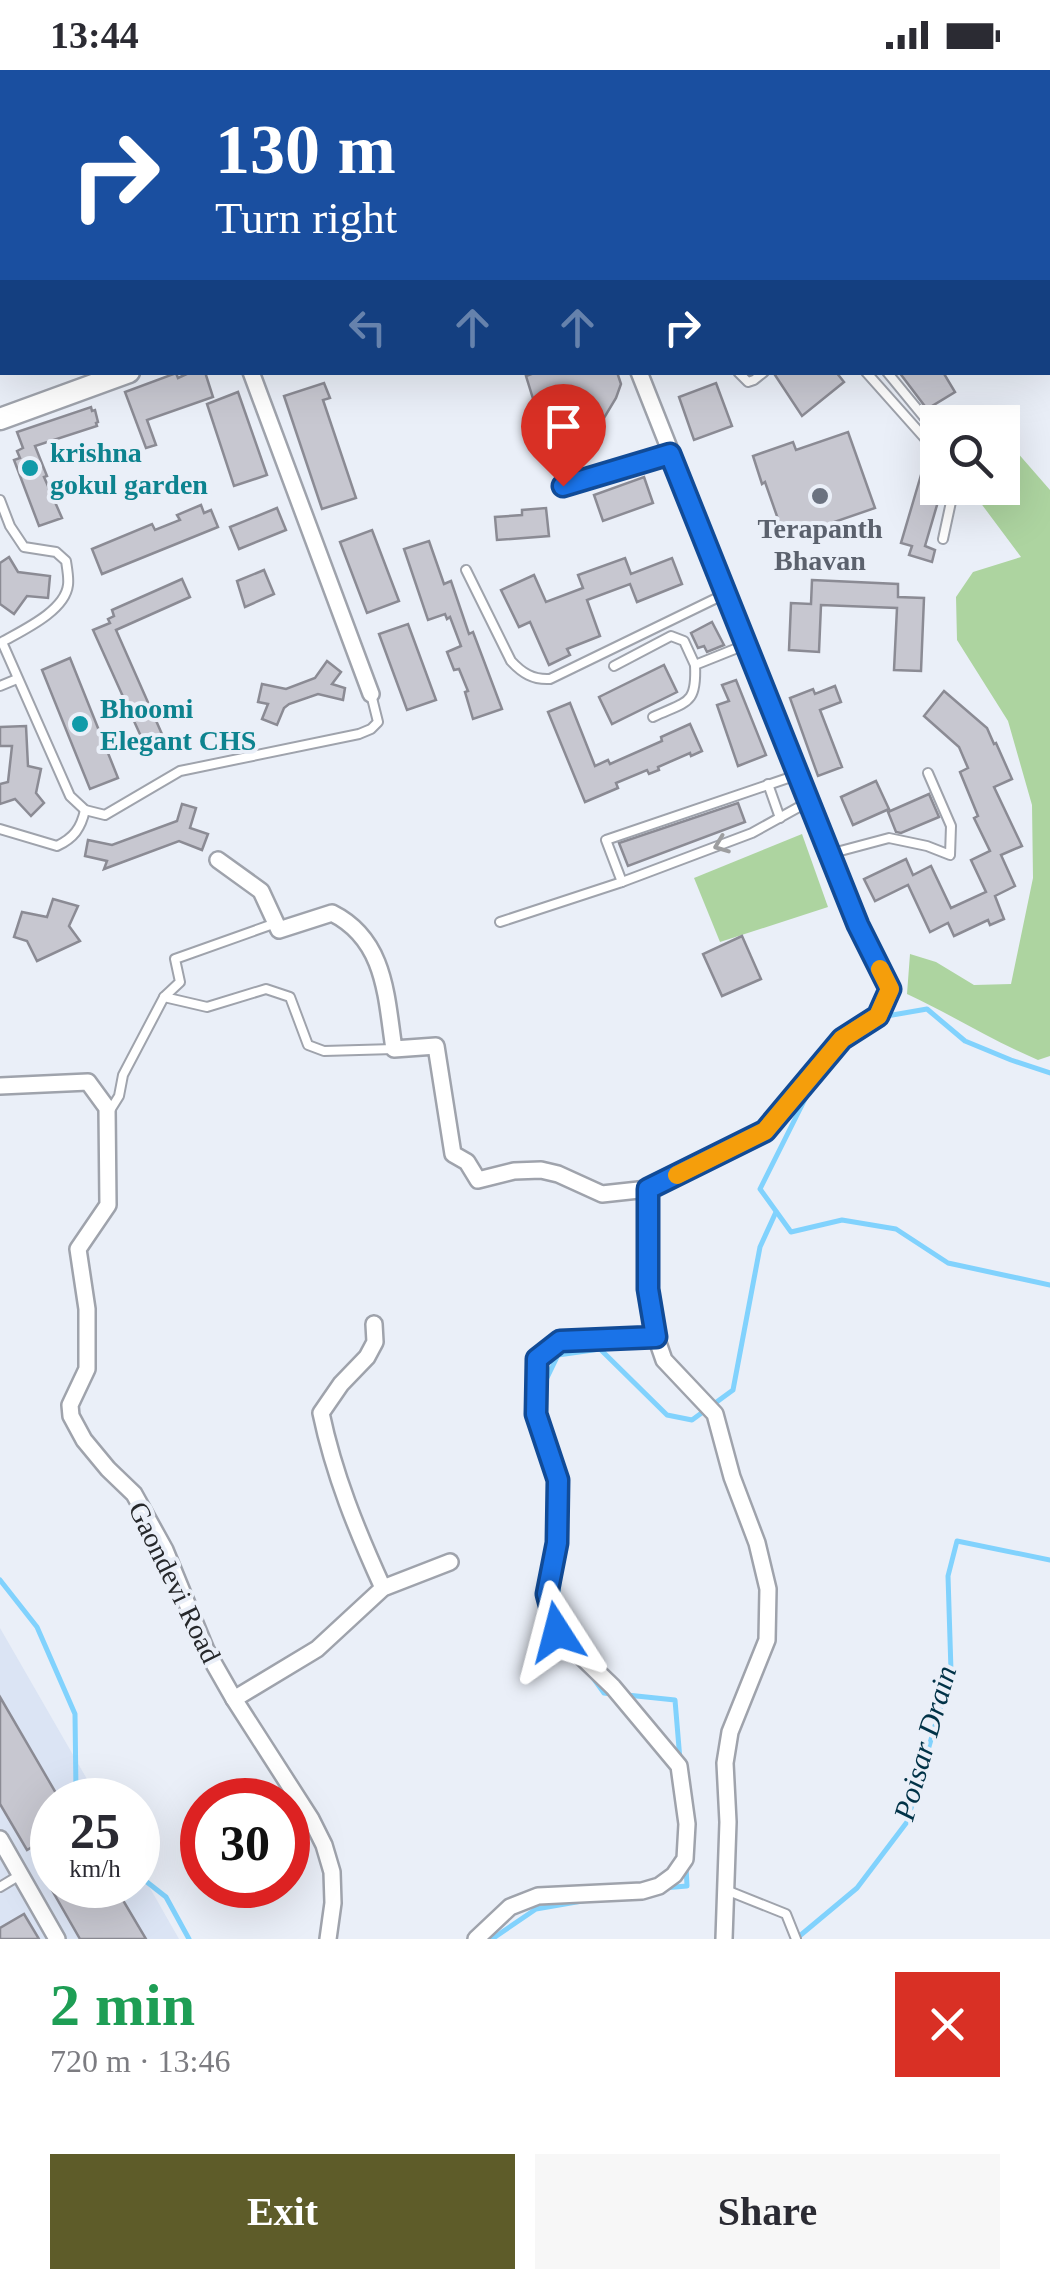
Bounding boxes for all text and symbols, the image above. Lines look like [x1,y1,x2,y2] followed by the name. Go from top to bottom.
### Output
[50,14,139,56] text: 13:44
[50,110,180,240] icon: right
[215,111,396,188] text: 130 m
[215,193,397,243] text: Turn right
[340,300,395,355] icon: left
[445,300,500,355] icon: ahead
[550,300,605,355] icon: ahead
[655,300,710,355] icon: right
[521,384,606,487] pin
[536,399,591,454] icon: arrive
[920,405,1020,505] map controls
[920,405,1020,505] button: search
[50,437,208,500] place label: krishna gokul garden
[19,457,41,479] marker: krishna gokul garden
[809,485,831,507] marker: Terapanth Bhavan
[757,513,883,576] place label: Terapanth Bhavan
[100,693,256,756] place label: Bhoomi Elegant CHS
[69,713,91,735] marker: Bhoomi Elegant CHS
[713,833,731,853] one-way arrow
[122,1497,227,1668] street label: Gaondevi Road
[505,1580,609,1684] position arrow
[886,1662,962,1825] water label: Poisar Drain
[180,1778,310,1908] speed limit sign: 30
[70,1803,120,1859] text: 25
[69,1855,121,1882] text: km/h
[50,1972,195,2038] text: 2 min
[895,1972,1000,2077] button: close
[50,2043,230,2079] text: 720 m · 13:46
[50,2154,515,2269] button: Exit
[535,2154,1000,2269] button: Share

